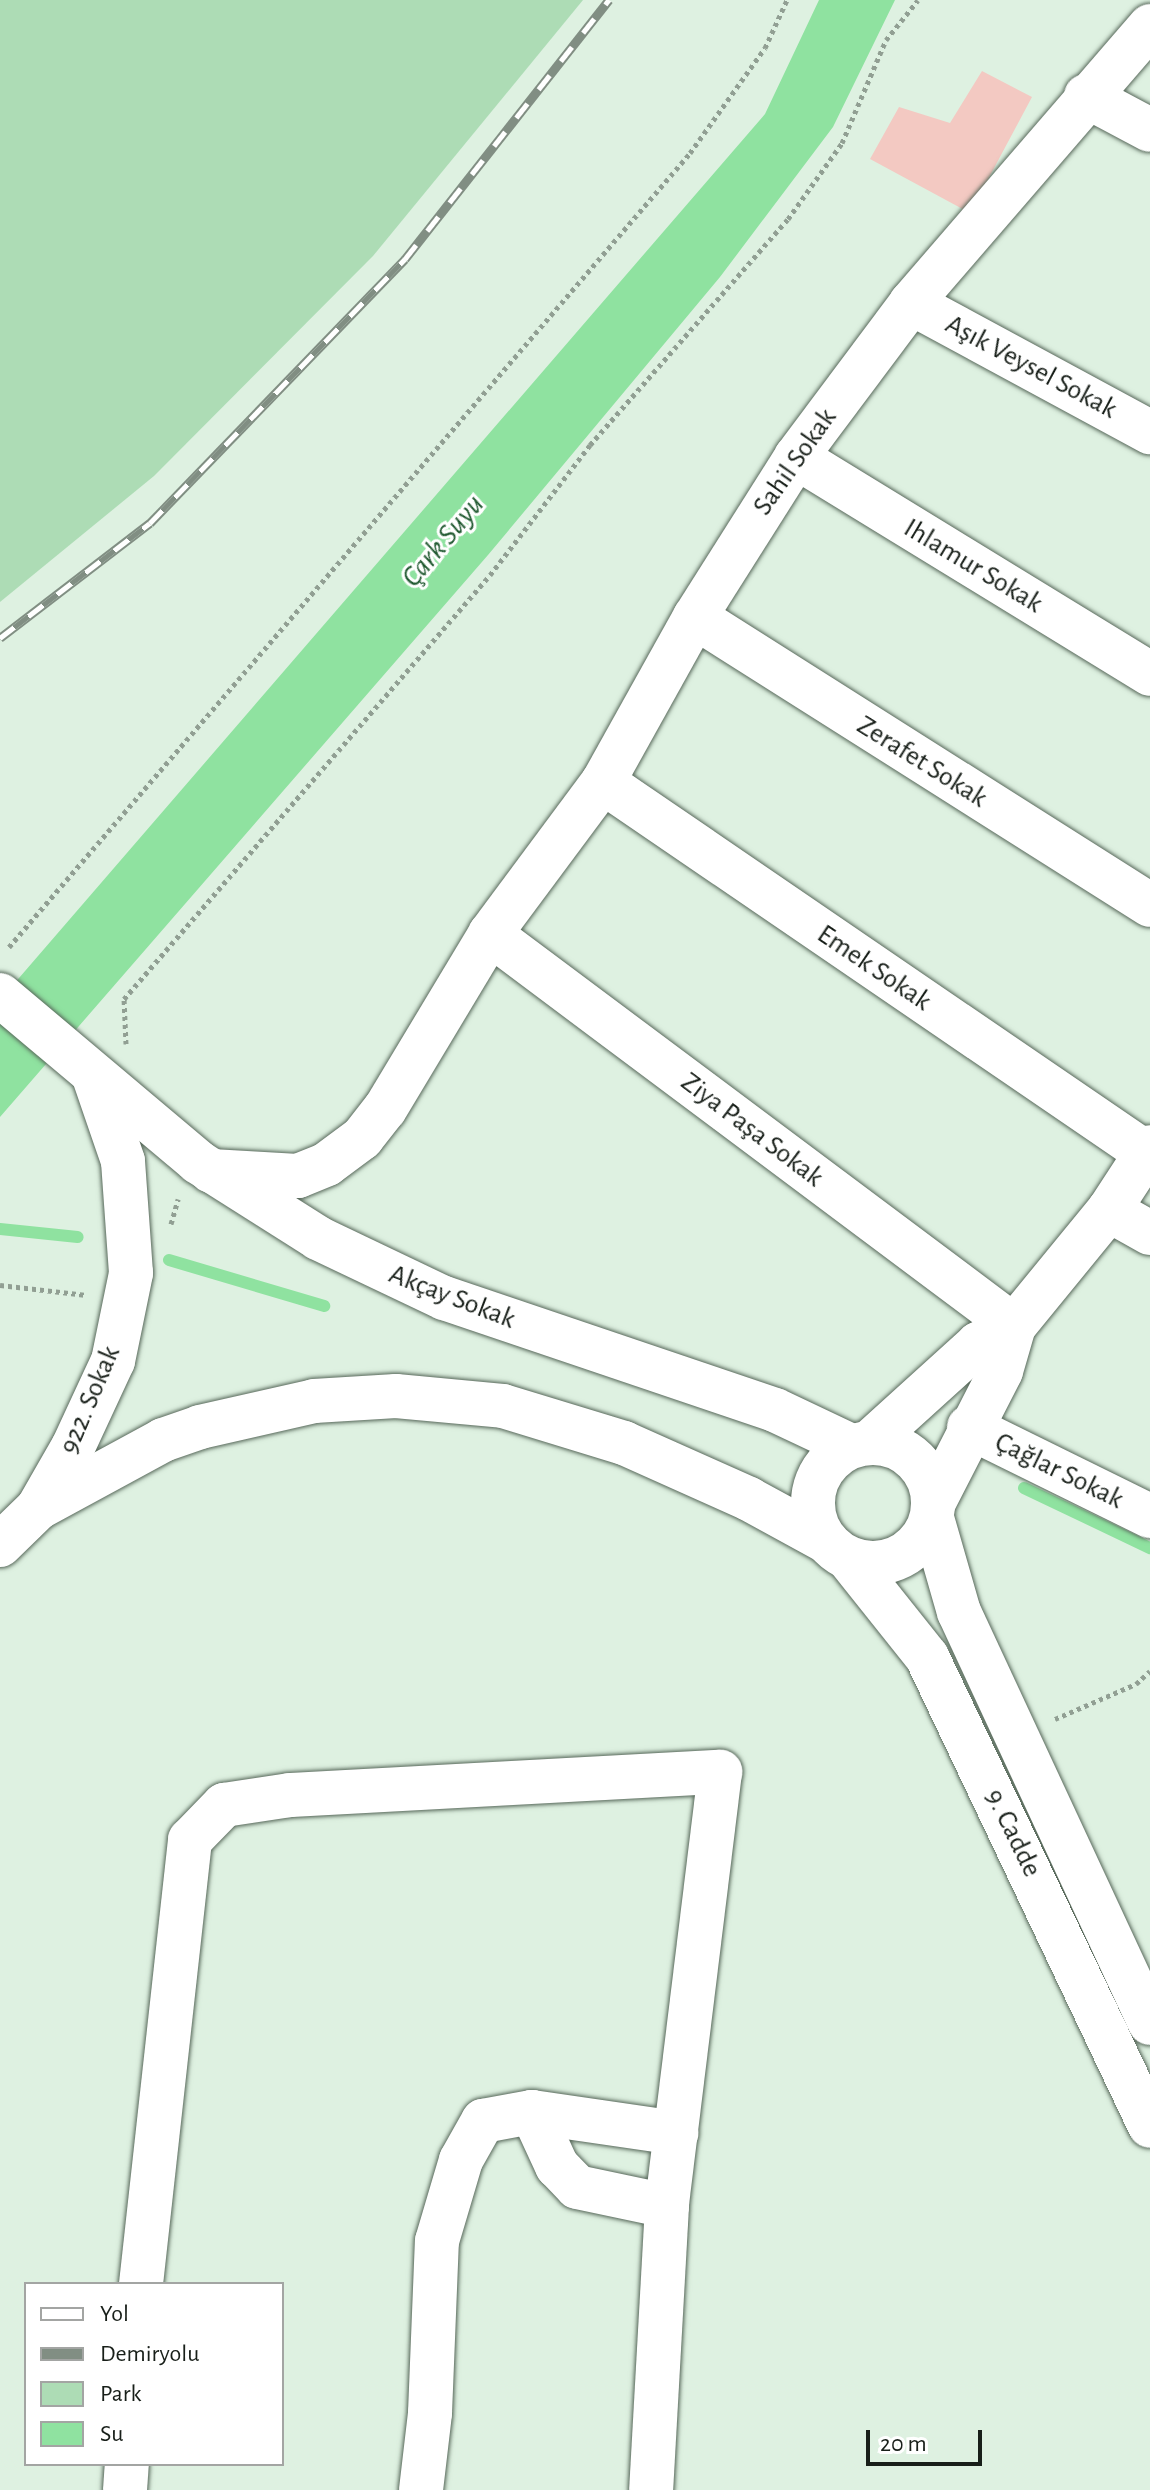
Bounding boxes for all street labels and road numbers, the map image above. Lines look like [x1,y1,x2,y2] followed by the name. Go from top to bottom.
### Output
[940,308,1122,426] street label: Aşık Veysel Sokak
[746,402,844,522] street label: Sahil Sokak
[898,511,1048,621] street label: Ihlamur Sokak
[851,709,993,815] street label: Zerafet Sokak
[811,918,937,1018] street label: Emek Sokak
[674,1066,830,1194] street label: Ziya Paşa Sokak
[384,1258,520,1336] street label: Akçay Sokak
[52,1341,128,1459] street label: 922. Sokak
[989,1426,1129,1516] street label: Çağlar Sokak
[977,1784,1049,1882] street label: 9. Cadde

